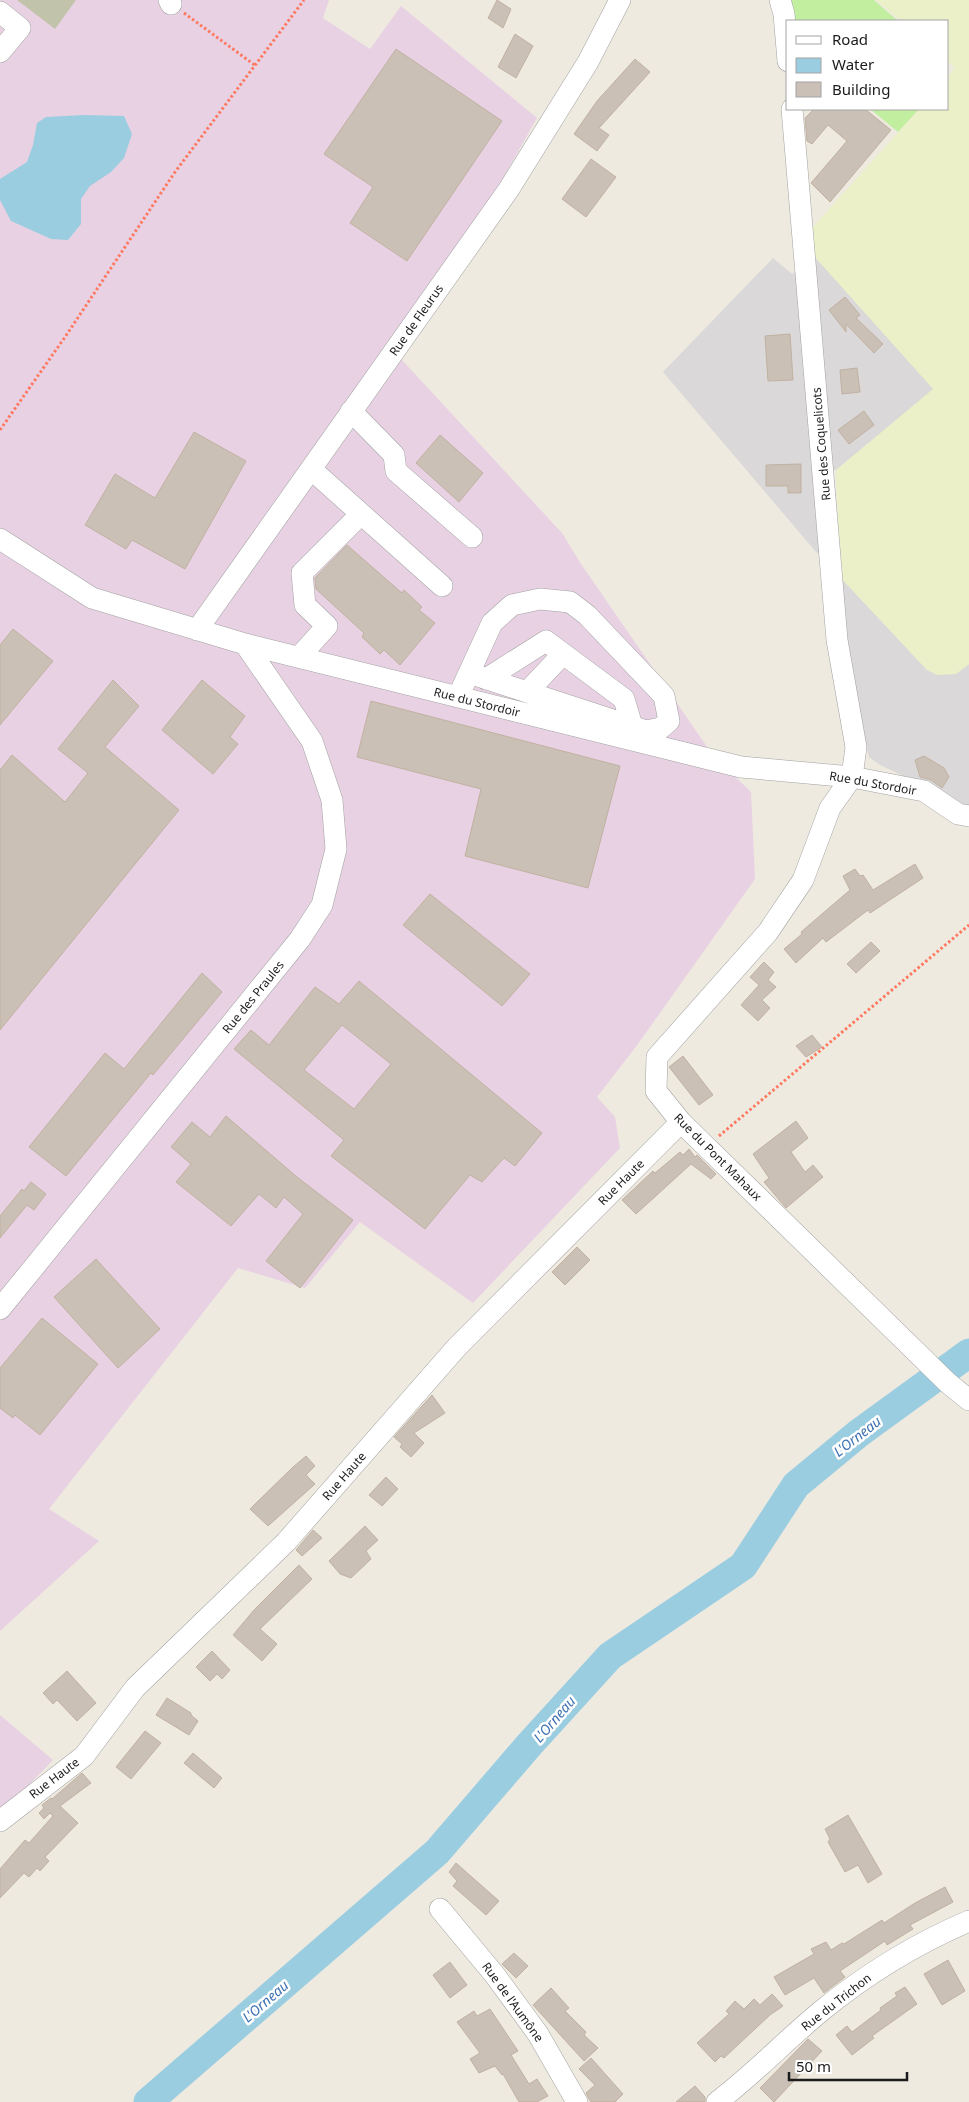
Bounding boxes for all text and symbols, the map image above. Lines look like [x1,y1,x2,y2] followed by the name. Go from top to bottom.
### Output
[786,20,949,110] legend
[832,29,868,49] text: Road
[832,54,874,74] text: Water
[832,79,890,99] text: Building
[385,281,447,359] street label: Rue de Fleurus
[808,386,834,501] street label: Rue des Coquelicots
[432,683,522,721] street label: Rue du Stordoir
[828,767,918,799] street label: Rue du Stordoir
[218,957,288,1037] street label: Rue des Praules
[670,1109,766,1205] street label: Rue du Pont Mahaux
[594,1155,648,1209] street label: Rue Haute
[829,1411,885,1461] water label: L'Orneau
[318,1448,370,1504] street label: Rue Haute
[529,1692,579,1746] water label: L'Orneau
[25,1753,83,1803] street label: Rue Haute
[478,1959,548,2046] street label: Rue de l'Aumône
[797,1969,875,2035] street label: Rue du Trichon
[238,1976,292,2026] water label: L'Orneau
[789,2050,906,2082] scale bar
[796,2056,831,2076] text: 50 m

